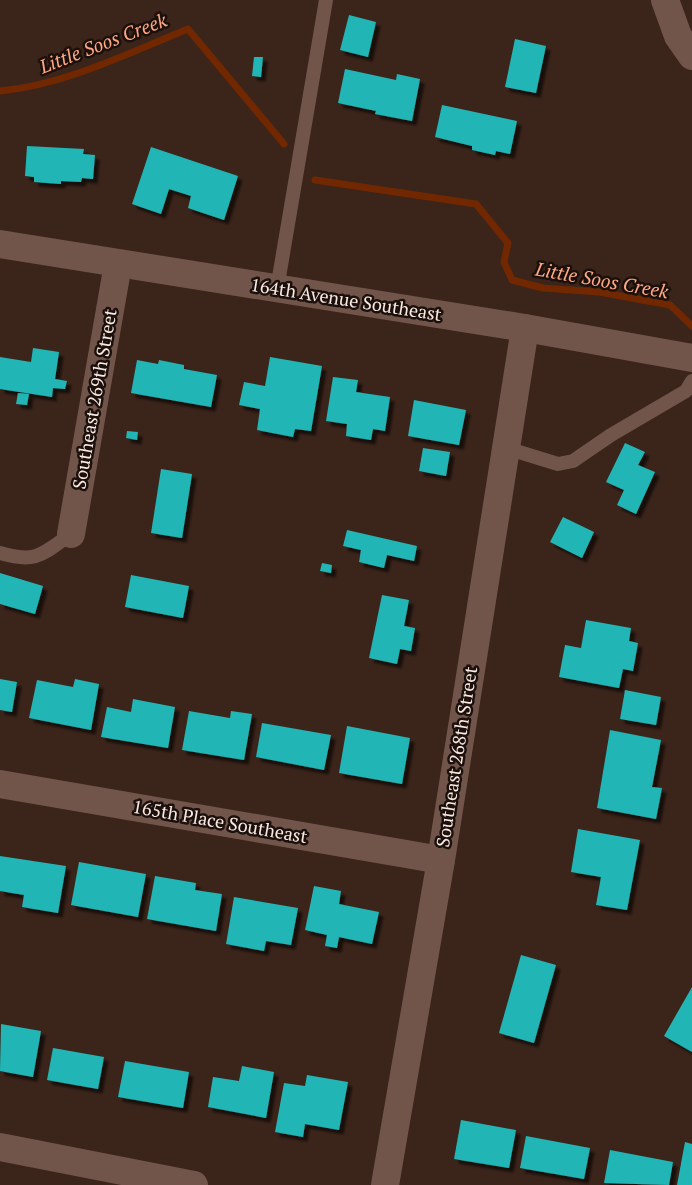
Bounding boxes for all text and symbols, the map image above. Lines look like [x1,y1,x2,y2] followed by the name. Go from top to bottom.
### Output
[35,6,171,79] water label: Little Soos Creek
[533,255,671,304] water label: Little Soos Creek
[249,272,444,326] street label: 164th Avenue Southeast
[66,307,122,491] street label: Southeast 269th Street
[430,664,482,849] street label: Southeast 268th Street
[131,794,310,848] street label: 165th Place Southeast

